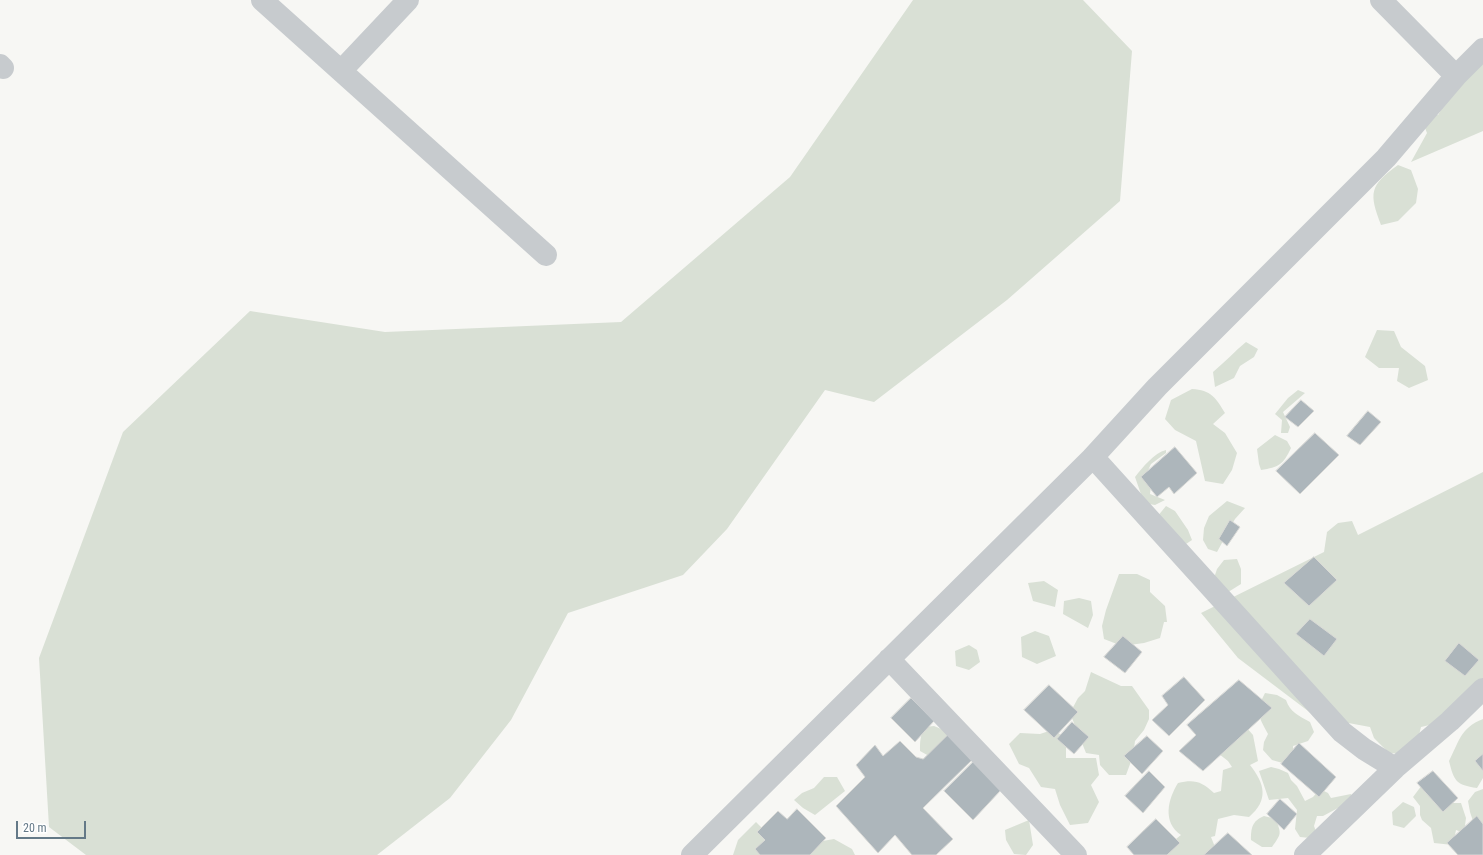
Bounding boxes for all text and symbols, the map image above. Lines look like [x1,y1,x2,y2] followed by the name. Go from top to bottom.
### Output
[18,813,88,839] scale bar
[23,821,47,835] text: 20 m

